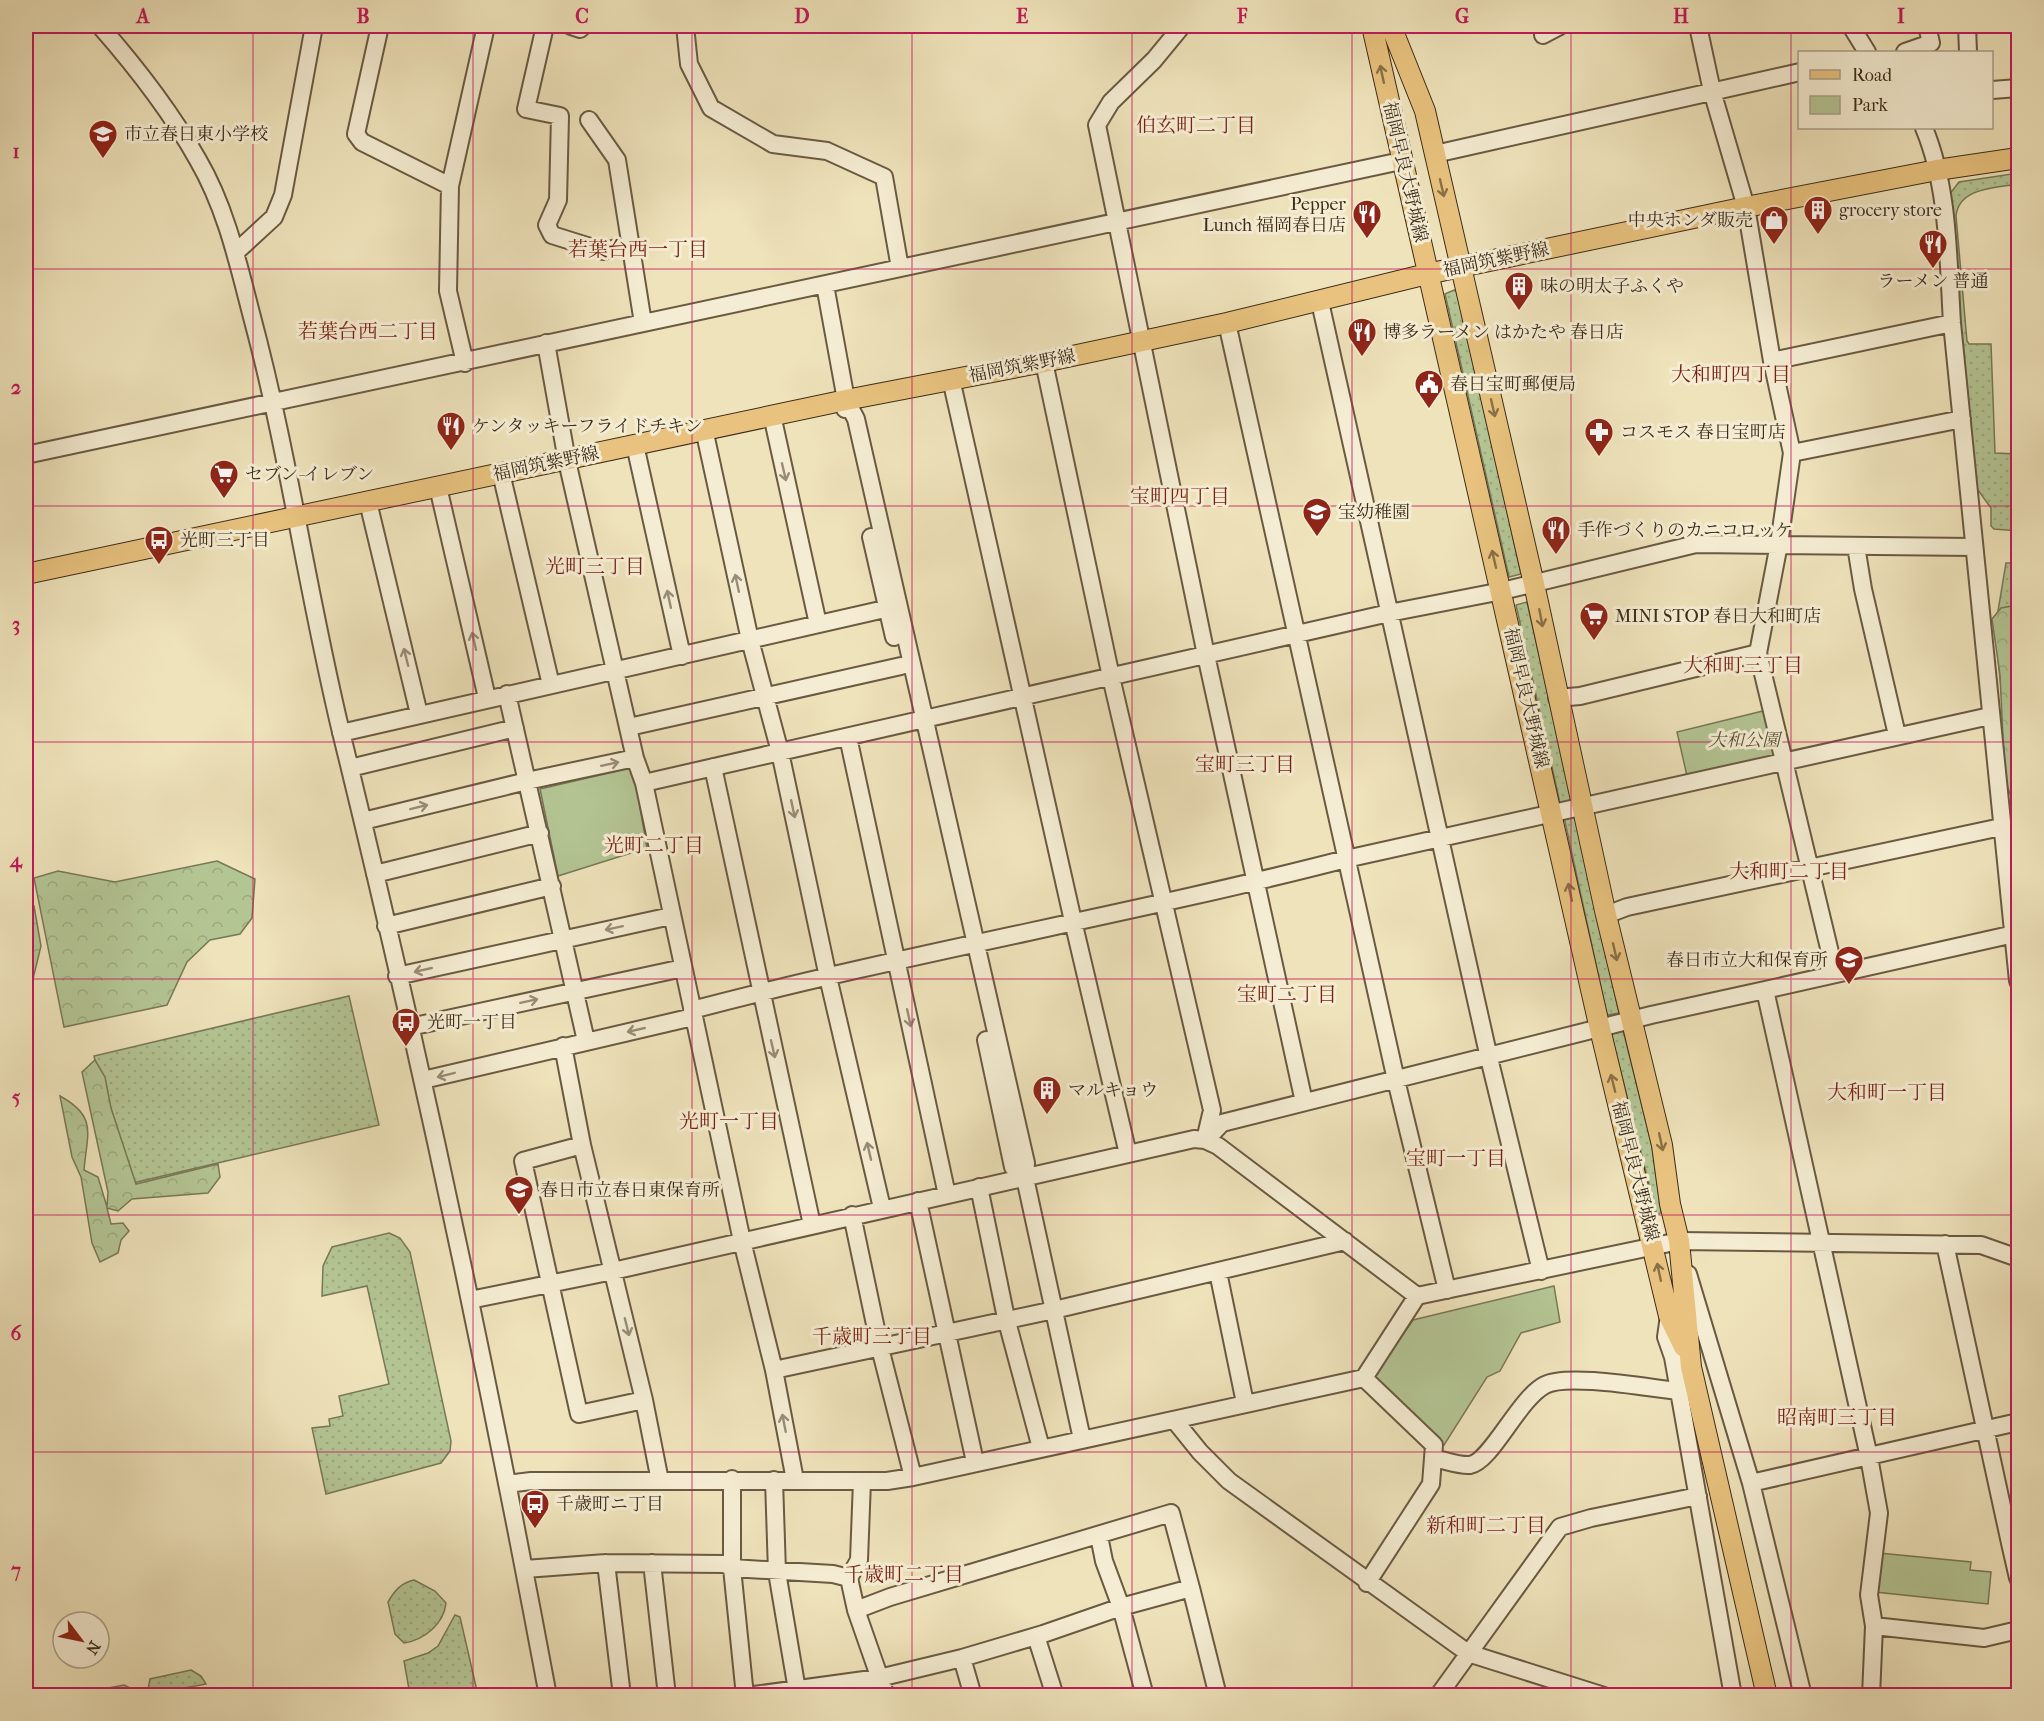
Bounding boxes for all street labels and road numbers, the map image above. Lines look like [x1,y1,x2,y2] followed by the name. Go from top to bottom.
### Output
[1379,99,1431,245] street label: 福岡早良大野城線
[1441,239,1551,281] street label: 福岡筑紫野線
[967,345,1077,387] street label: 福岡筑紫野線
[491,443,601,485] street label: 福岡筑紫野線
[1500,625,1552,771] street label: 福岡早良大野城線
[1607,1099,1663,1243] street label: 福岡早良大野城線

